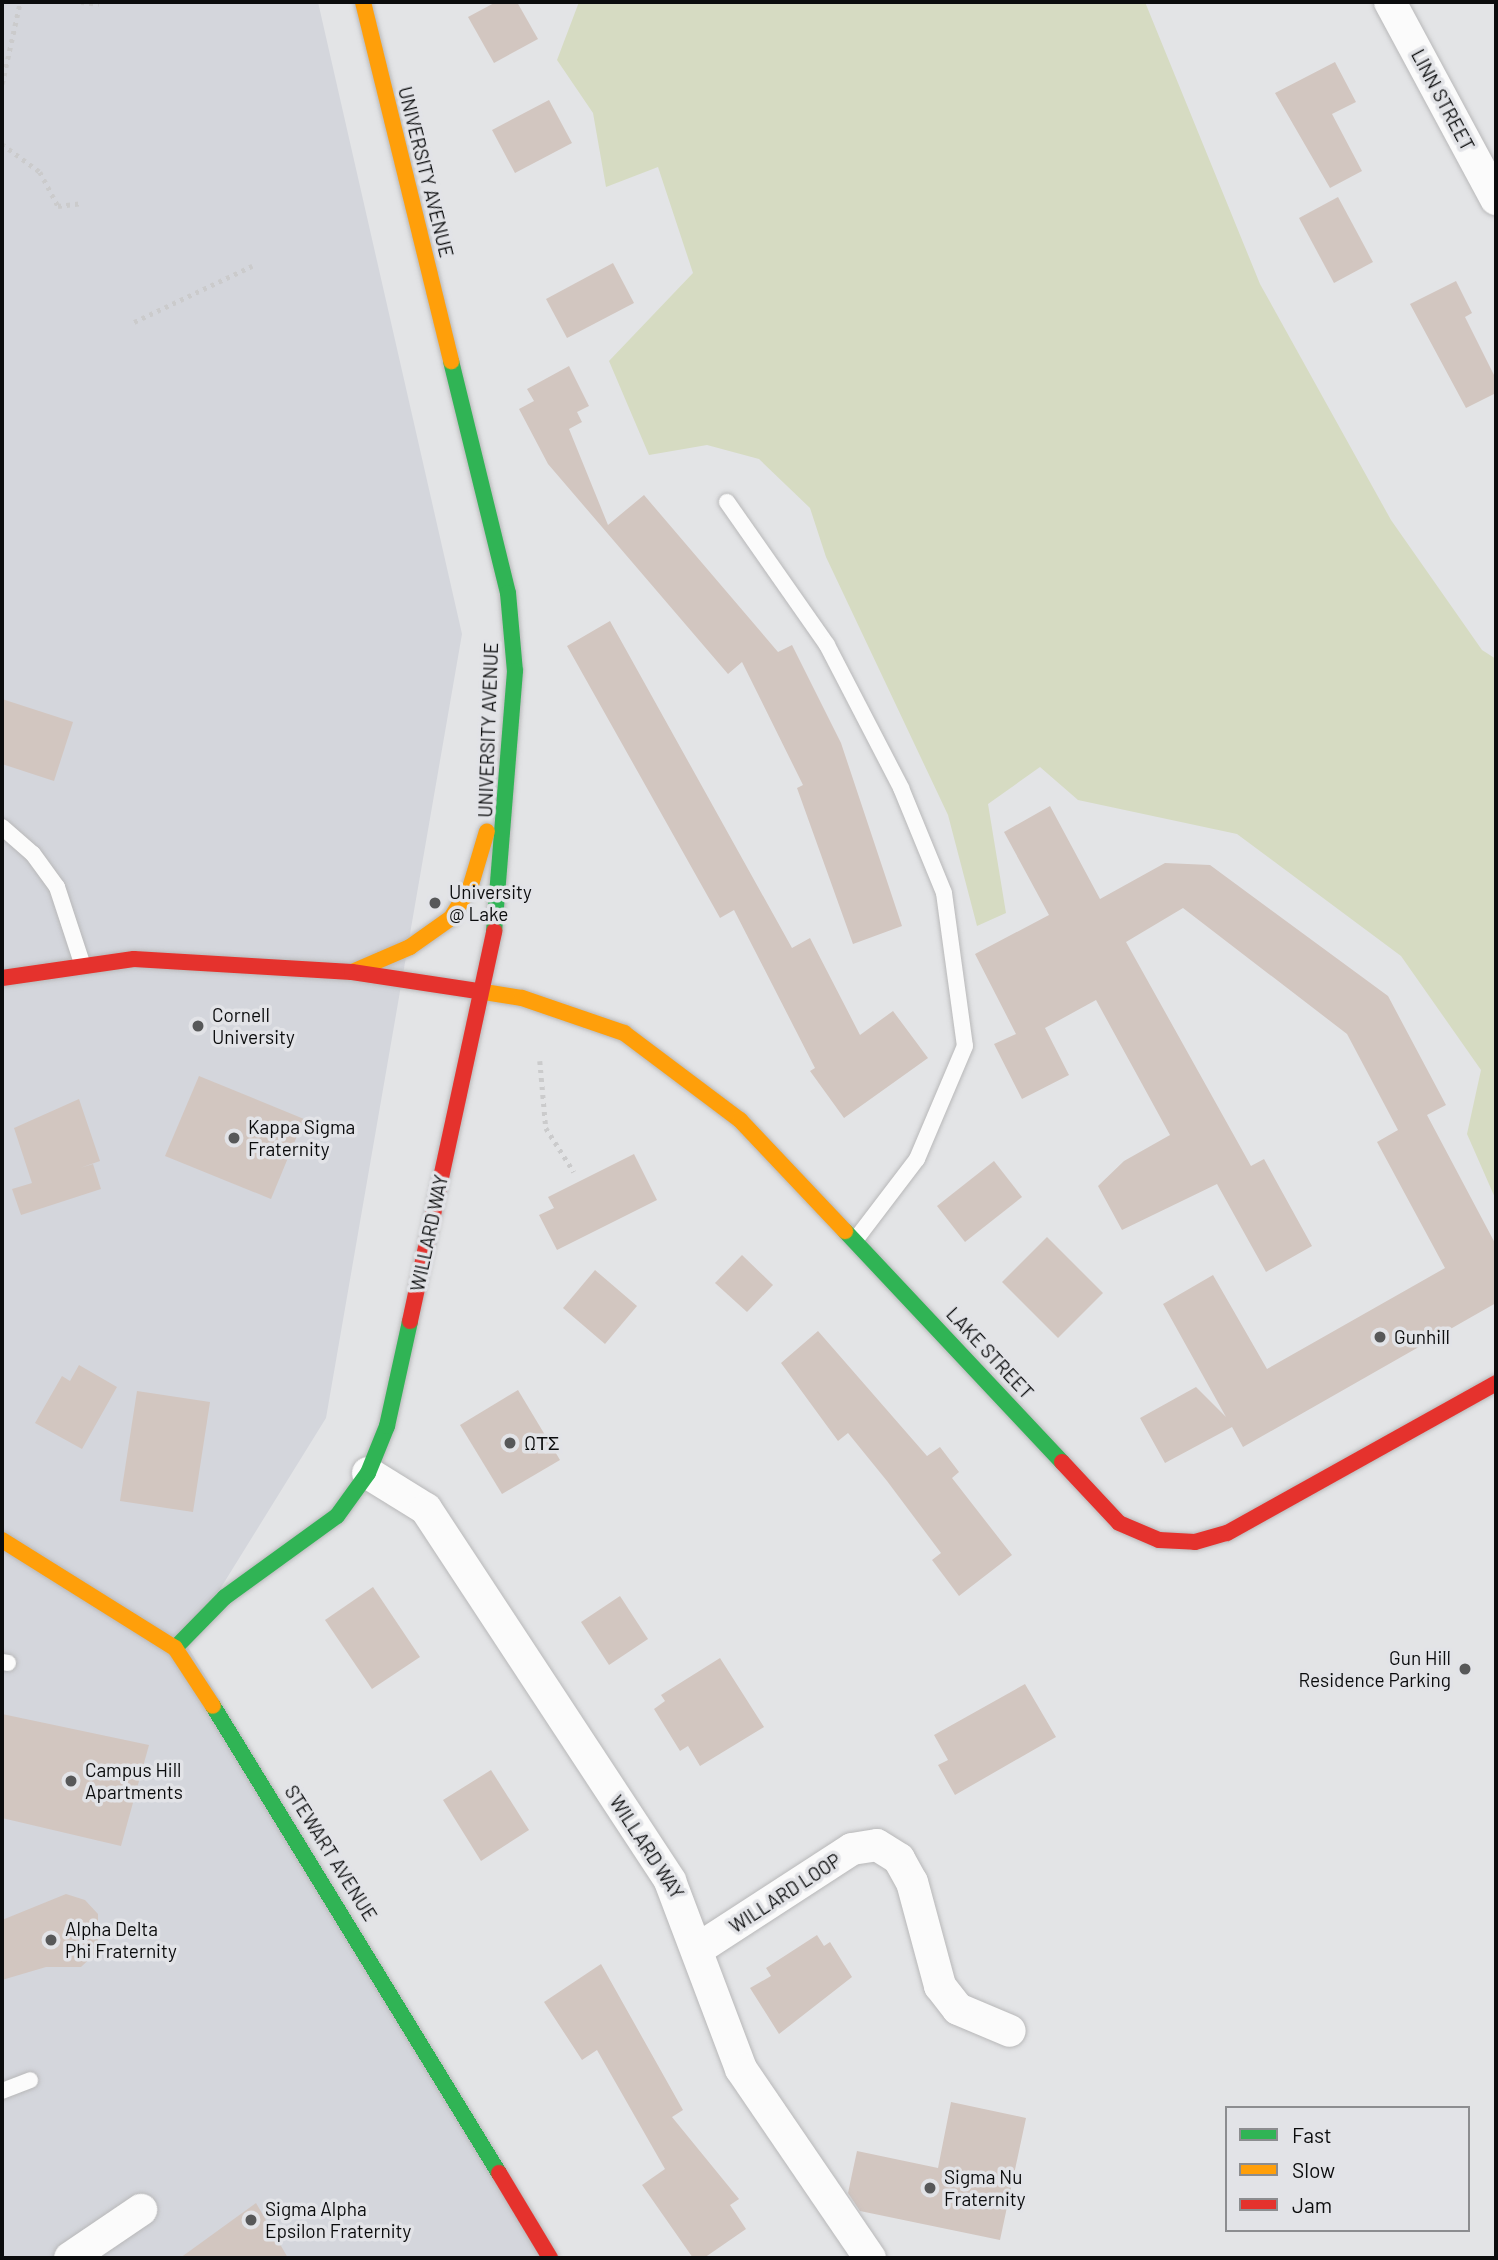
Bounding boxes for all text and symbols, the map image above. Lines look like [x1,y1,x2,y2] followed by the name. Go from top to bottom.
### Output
[1407,45,1479,155] street label: LINN STREET
[394,84,458,260] street label: UNIVERSITY AVENUE
[474,642,502,818] street label: UNIVERSITY AVENUE
[449,881,532,925] place label: University @ Lake
[427,895,443,911] marker: University @ Lake
[212,1004,295,1048] place label: Cornell University
[190,1018,206,1034] marker: Cornell University
[248,1116,355,1160] place label: Kappa Sigma Fraternity
[226,1130,242,1146] marker: Kappa Sigma Fraternity
[406,1173,452,1293] street label: WILLARD WAY
[942,1302,1038,1404] street label: LAKE STREET
[1394,1326,1450,1348] place label: Gunhill
[1372,1329,1388,1345] marker: Gunhill
[524,1432,560,1454] place label: ΩΤΣ
[502,1435,518,1451] marker: ΩΤΣ
[1299,1647,1451,1691] place label: Gun Hill Residence Parking
[1457,1661,1473,1677] marker: Gun Hill Residence Parking
[85,1759,183,1803] place label: Campus Hill Apartments
[63,1773,79,1789] marker: Campus Hill Apartments
[280,1781,382,1925] street label: STEWART AVENUE
[605,1791,689,1903] street label: WILLARD WAY
[725,1848,845,1938] street label: WILLARD LOOP
[65,1918,177,1962] place label: Alpha Delta Phi Fraternity
[43,1932,59,1948] marker: Alpha Delta Phi Fraternity
[1225,2106,1470,2232] legend
[1292,2122,1332,2147] text: Fast
[1292,2157,1335,2182] text: Slow
[944,2166,1026,2210] place label: Sigma Nu Fraternity
[922,2180,938,2196] marker: Sigma Nu Fraternity
[1292,2192,1332,2217] text: Jam
[265,2198,411,2242] place label: Sigma Alpha Epsilon Fraternity
[243,2212,259,2228] marker: Sigma Alpha Epsilon Fraternity

